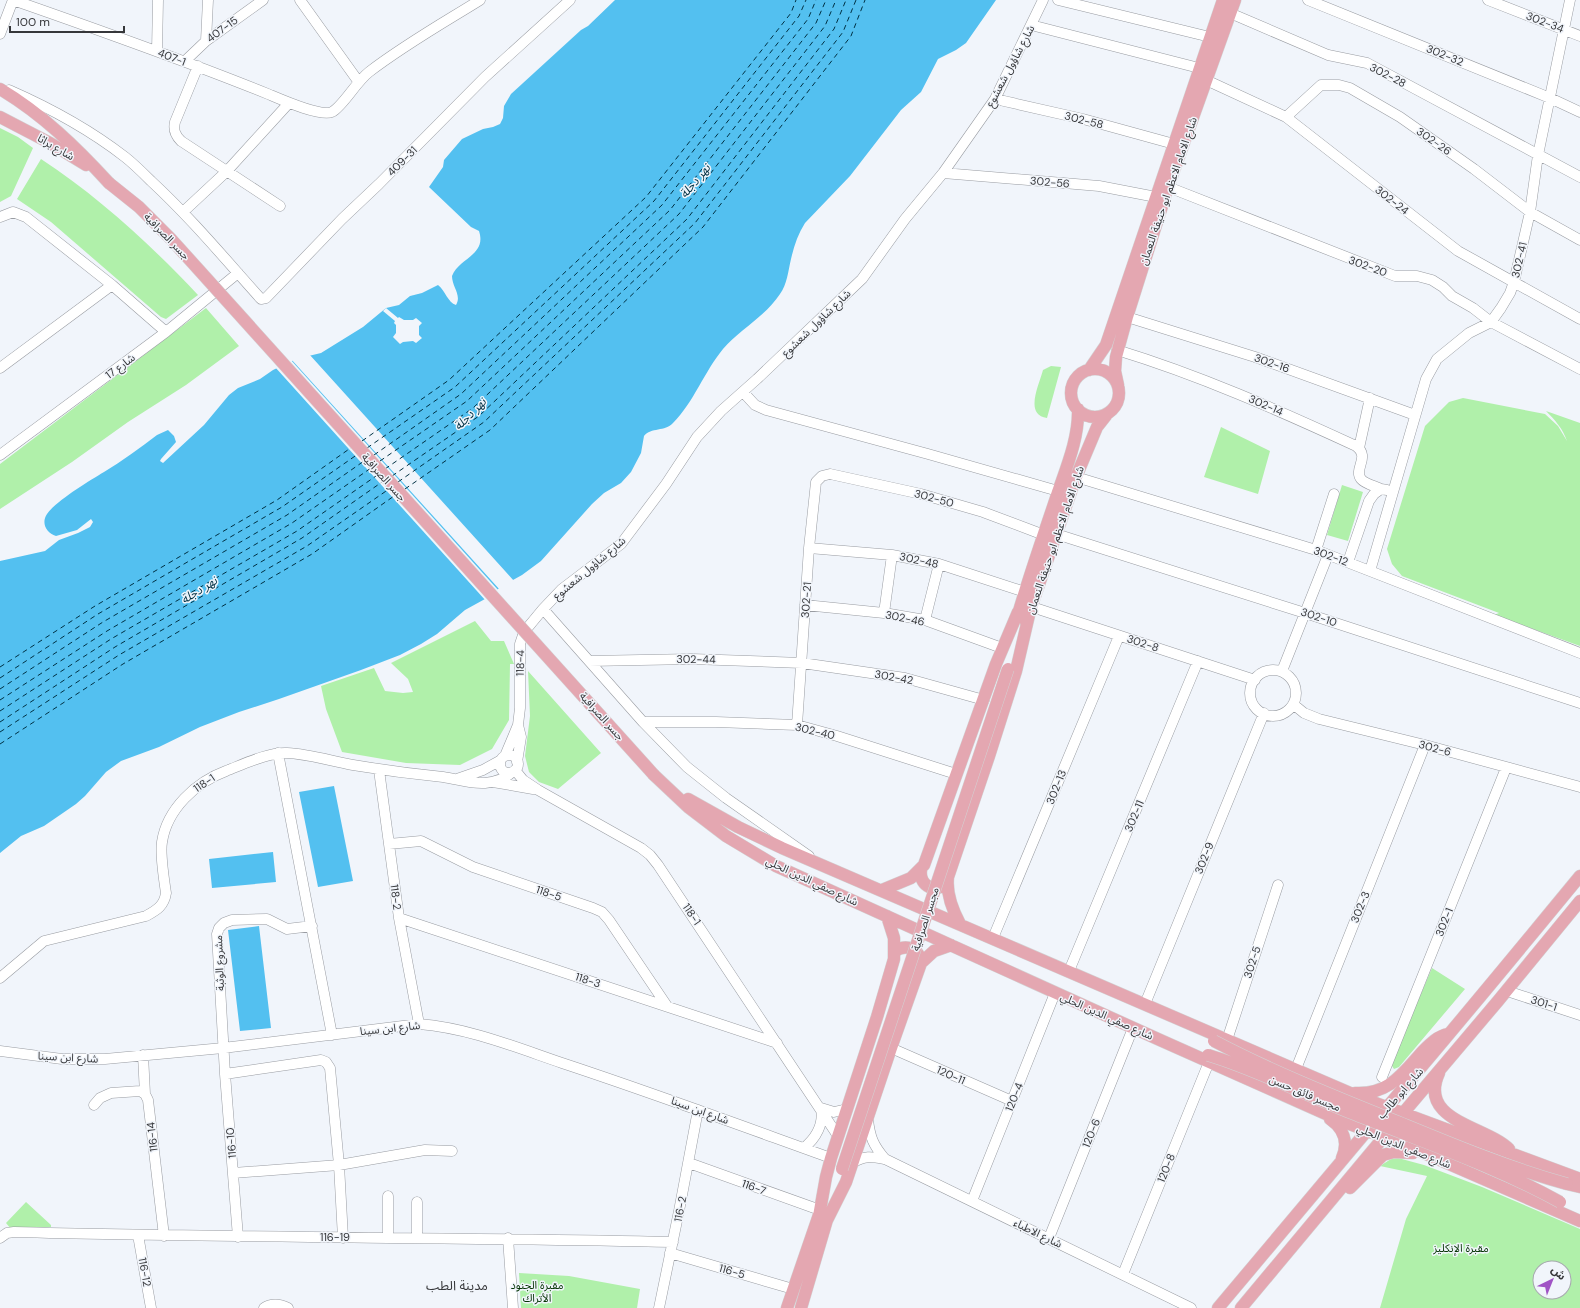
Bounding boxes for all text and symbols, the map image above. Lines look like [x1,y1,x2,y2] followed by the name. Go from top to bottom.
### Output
[10,8,124,34] scale bar
[1524,8,1566,36] street label: 302-34
[203,13,241,45] street label: 407-15
[16,14,50,30] text: 100 m
[982,22,1039,110] street label: شارع شاؤول شعشوع
[1424,41,1466,69] street label: 302-32
[156,45,188,69] street label: 407-1
[1367,60,1409,90] street label: 302-28
[1063,108,1105,132] street label: 302-58
[1136,115,1202,268] street label: شارع الامام الاعظم ابو حنيفة النعمان
[1414,124,1454,158] street label: 302-26
[34,131,77,164] street label: شارع براثا
[384,143,420,179] street label: 409-31
[676,160,715,201] water label: نهر دجلة
[1030,173,1071,191] street label: 302-56
[1372,182,1412,218] street label: 302-24
[141,210,193,263] street label: جسر الصرافية
[1508,241,1530,279] street label: 302-41
[1347,253,1389,279] street label: 302-20
[778,286,855,360] street label: شارع شاؤول شعشوع
[102,350,139,383] street label: شارع 17
[1252,350,1292,376] street label: 302-16
[1247,391,1286,419] street label: 302-14
[450,393,491,434] water label: نهر دجلة
[359,450,410,504] street label: جسر الصرافية
[1023,464,1089,617] street label: شارع الامام الاعظم ابو حنيفة النعمان
[913,486,955,510] street label: 302-50
[550,533,629,603] street label: شارع شاؤول شعشوع
[1312,543,1350,569] street label: 302-12
[898,549,940,571] street label: 302-48
[178,572,221,607] water label: نهر دجلة
[798,582,814,618] street label: 302-21
[1299,605,1339,629] street label: 302-10
[884,607,926,629] street label: 302-46
[1125,631,1161,655] street label: 302-8
[513,649,527,676] street label: 118-4
[676,652,716,666] street label: 302-44
[873,667,915,687] street label: 302-42
[577,689,628,743] street label: جسر الصرافية
[794,720,836,742] street label: 302-40
[1417,737,1453,759] street label: 302-6
[1043,768,1069,806] street label: 302-13
[191,771,217,795] street label: 118-1
[1121,798,1147,834] street label: 302-11
[1191,840,1217,876] street label: 302-9
[763,853,861,911] street label: شارع صفي الدين الحلي
[534,882,564,904] street label: 118-5
[387,883,405,911] street label: 118-2
[908,885,942,953] street label: مجسر الصرافية
[1347,889,1373,925] street label: 302-3
[680,901,704,927] street label: 118-1
[1432,906,1456,938] street label: 302-1
[211,935,228,991] street label: مشروع الوثبة
[1240,944,1264,980] street label: 302-5
[573,969,603,991] street label: 118-3
[1057,989,1156,1045] street label: شارع صفي الدين الحلي
[1529,992,1559,1014] street label: 301-1
[359,1018,421,1039] street label: شارع ابن سينا
[37,1048,99,1067] street label: شارع ابن سينا
[934,1063,968,1087] street label: 120-11
[1374,1064,1427,1122] street label: شارع ابو طالب
[1267,1072,1343,1114] street label: مجسر فائق حسن
[1002,1080,1026,1113] street label: 120-4
[669,1093,731,1128] street label: شارع ابن سينا
[1079,1116,1103,1150] street label: 120-6
[143,1121,161,1153] street label: 116-14
[1354,1121,1453,1174] street label: شارع صفي الدين الحلي
[223,1127,239,1159] street label: 116-10
[1154,1152,1178,1184] street label: 120-8
[740,1176,768,1198] street label: 116-7
[671,1195,689,1223] street label: 116-2
[1011,1215,1065,1252] street label: شارع الاطباء
[320,1230,350,1244] street label: 116-19
[1432,1241,1489,1256] park label: مقبرة الإنكليز
[136,1256,154,1288] street label: 116-12
[1532,1260,1572,1300] north arrow
[717,1261,747,1281] street label: 116-5
[1549,1262,1569,1283] text: ش
[426,1277,488,1294] district label: مدينة الطب
[511,1278,564,1305] park label: مقبرة الجنود الأتراك

